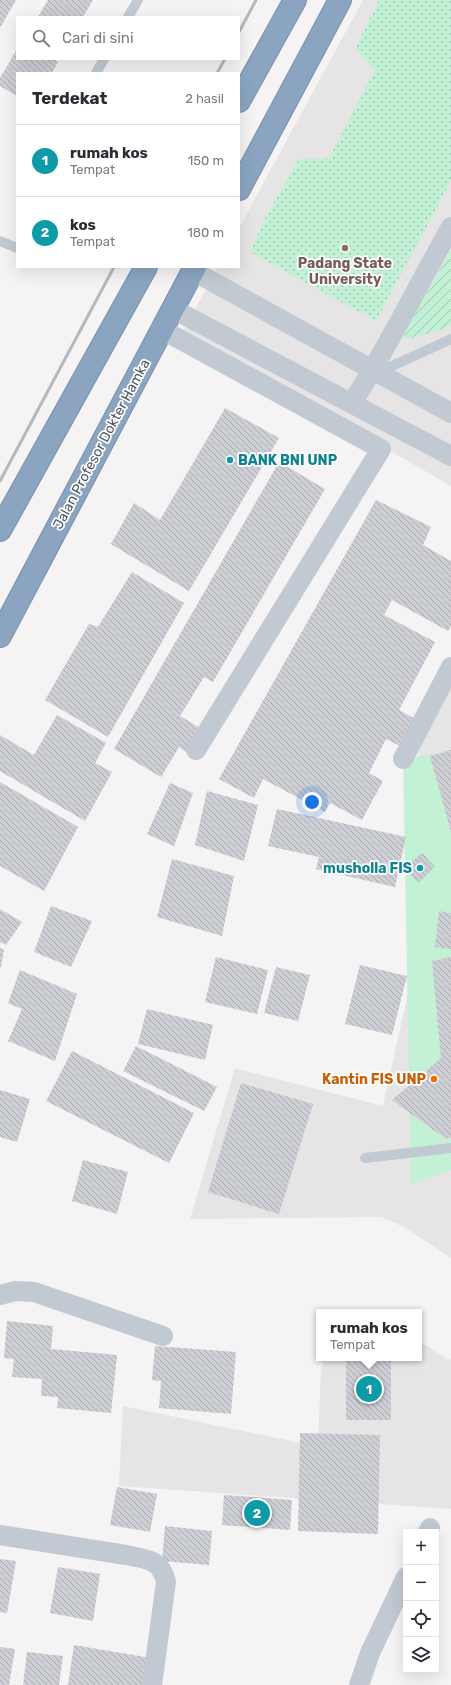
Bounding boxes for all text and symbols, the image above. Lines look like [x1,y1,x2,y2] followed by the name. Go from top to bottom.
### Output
[16,16,240,60] search box
[30,27,52,49] icon: search
[62,29,134,47] text: Cari di sini
[32,88,107,108] text: Terdekat
[185,91,224,106] text: 2 hasil
[70,144,148,162] text: rumah kos
[42,153,48,168] text: 1
[188,153,224,168] text: 150 m
[70,162,115,177] text: Tempat
[70,216,96,234] text: kos
[41,225,49,240] text: 2
[187,225,224,240] text: 180 m
[70,234,115,249] text: Tempat
[340,243,350,253] marker: Padang State University
[298,255,392,288] place label: Padang State University
[49,356,154,532] street label: Jalan Profesor Dokter Hamka
[238,452,338,469] place label: BANK BNI UNP
[225,455,235,465] marker: BANK BNI UNP
[302,792,322,812] your location
[323,860,412,877] place label: musholla FIS
[415,863,425,873] marker: musholla FIS
[322,1071,427,1088] place label: Kantin FIS UNP
[429,1074,439,1084] marker: Kantin FIS UNP
[316,1309,422,1361] popup
[330,1319,408,1337] text: rumah kos
[330,1337,375,1352] text: Tempat
[356,1374,382,1404] pin: 1
[244,1498,270,1528] pin: 2
[403,1529,439,1673] map controls
[403,1529,439,1565] button: +
[403,1565,439,1601] button: −
[403,1601,439,1637] button: locate
[403,1637,439,1673] button: layers

